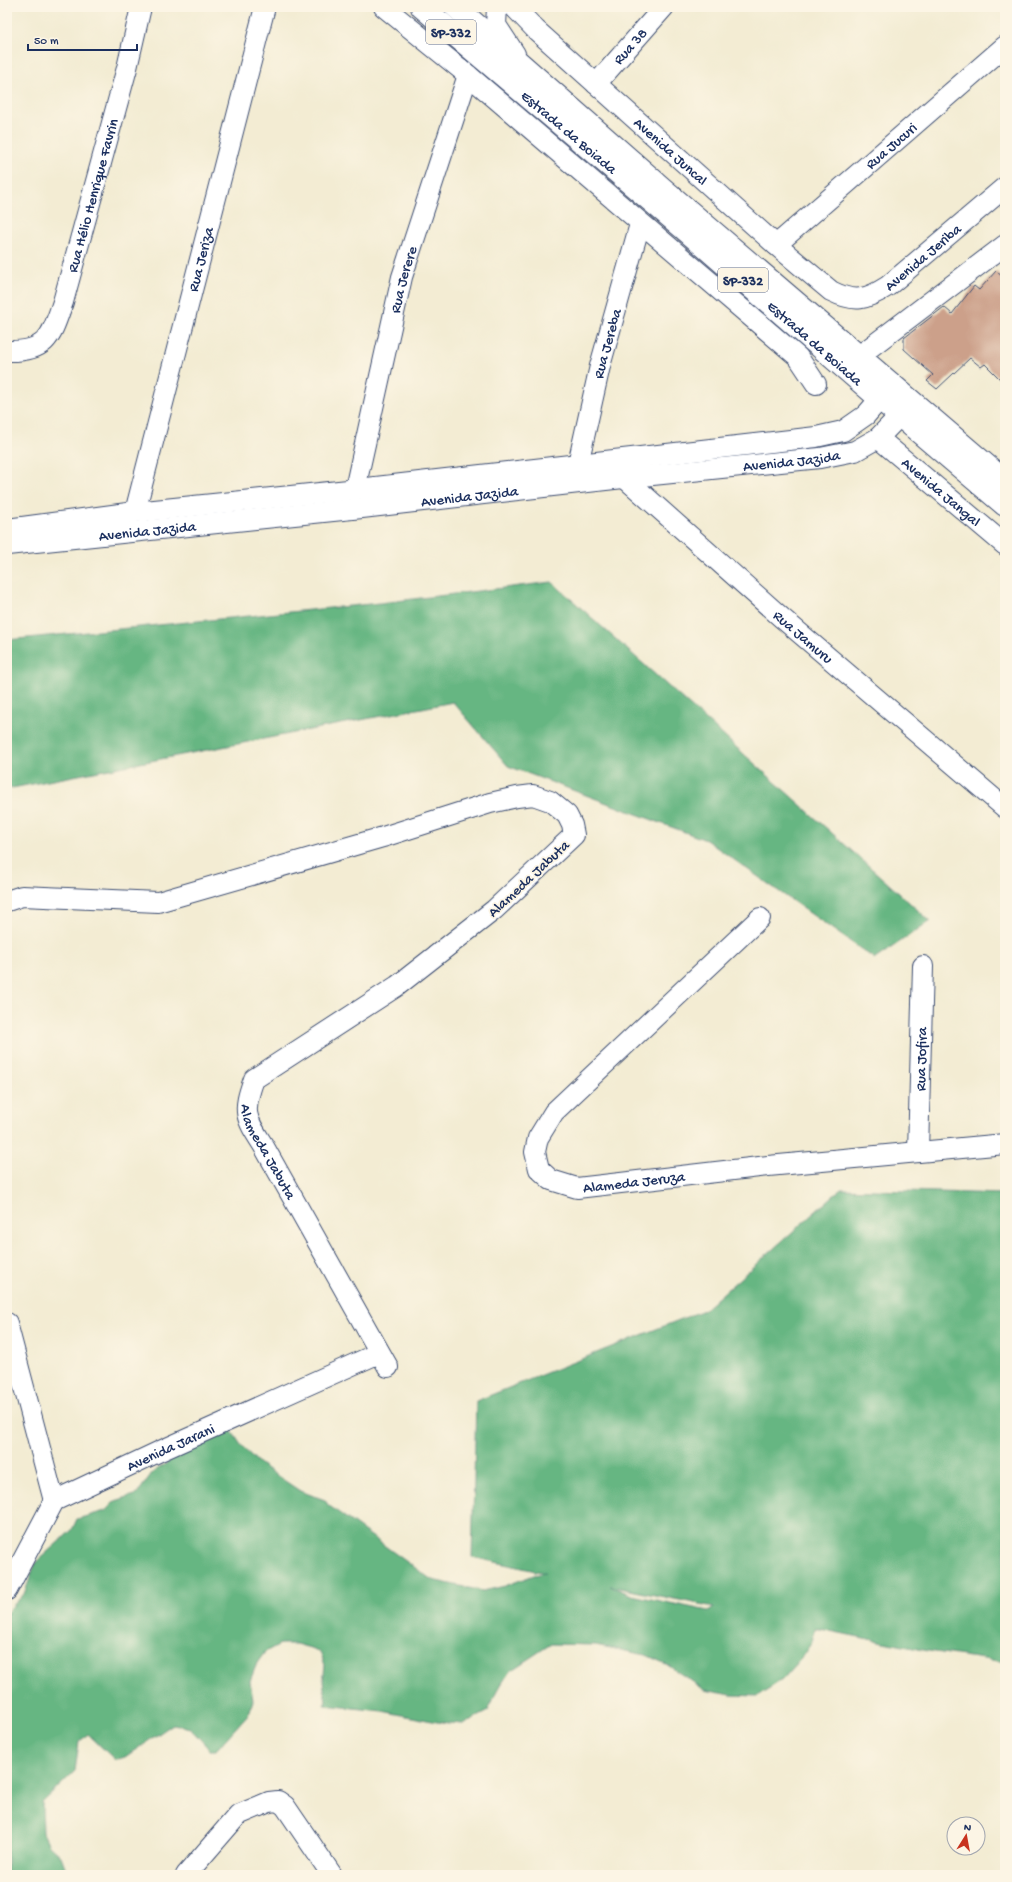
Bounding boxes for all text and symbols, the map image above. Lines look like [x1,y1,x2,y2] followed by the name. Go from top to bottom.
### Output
[426,20,476,44] road number: SP-332
[610,25,652,69] street label: Rua 38
[28,26,137,52] scale bar
[34,35,59,49] text: 50 m
[516,87,620,179] street label: Estrada da Boiada
[629,115,710,190] street label: Avenida Juncal
[64,117,124,275] street label: Rua Hélio Henrique Favrin
[863,120,922,174] street label: Rua Jucuri
[882,220,966,296] street label: Avenida Jeriba
[185,225,219,294] street label: Rua Jeriza
[387,244,423,315] street label: Rua Jerere
[718,268,768,292] road number: SP-332
[763,298,866,391] street label: Estrada da Boiada
[590,306,627,380] street label: Rua Jereba
[742,447,843,477] street label: Avenida Jazida
[897,455,983,531] street label: Avenida Jangal
[420,483,520,512] street label: Avenida Jazida
[98,518,198,546] street label: Avenida Jazida
[769,607,836,669] street label: Rua Jamuru
[485,837,574,922] street label: Alameda Jabuta
[913,1026,932,1091] street label: Rua Jofira
[236,1104,299,1204] street label: Alameda Jabuta
[582,1169,687,1198] street label: Alameda Jeruza
[124,1421,218,1476] street label: Avenida Jarani
[946,1816,986,1856] north arrow
[963,1822,972,1835] text: N

